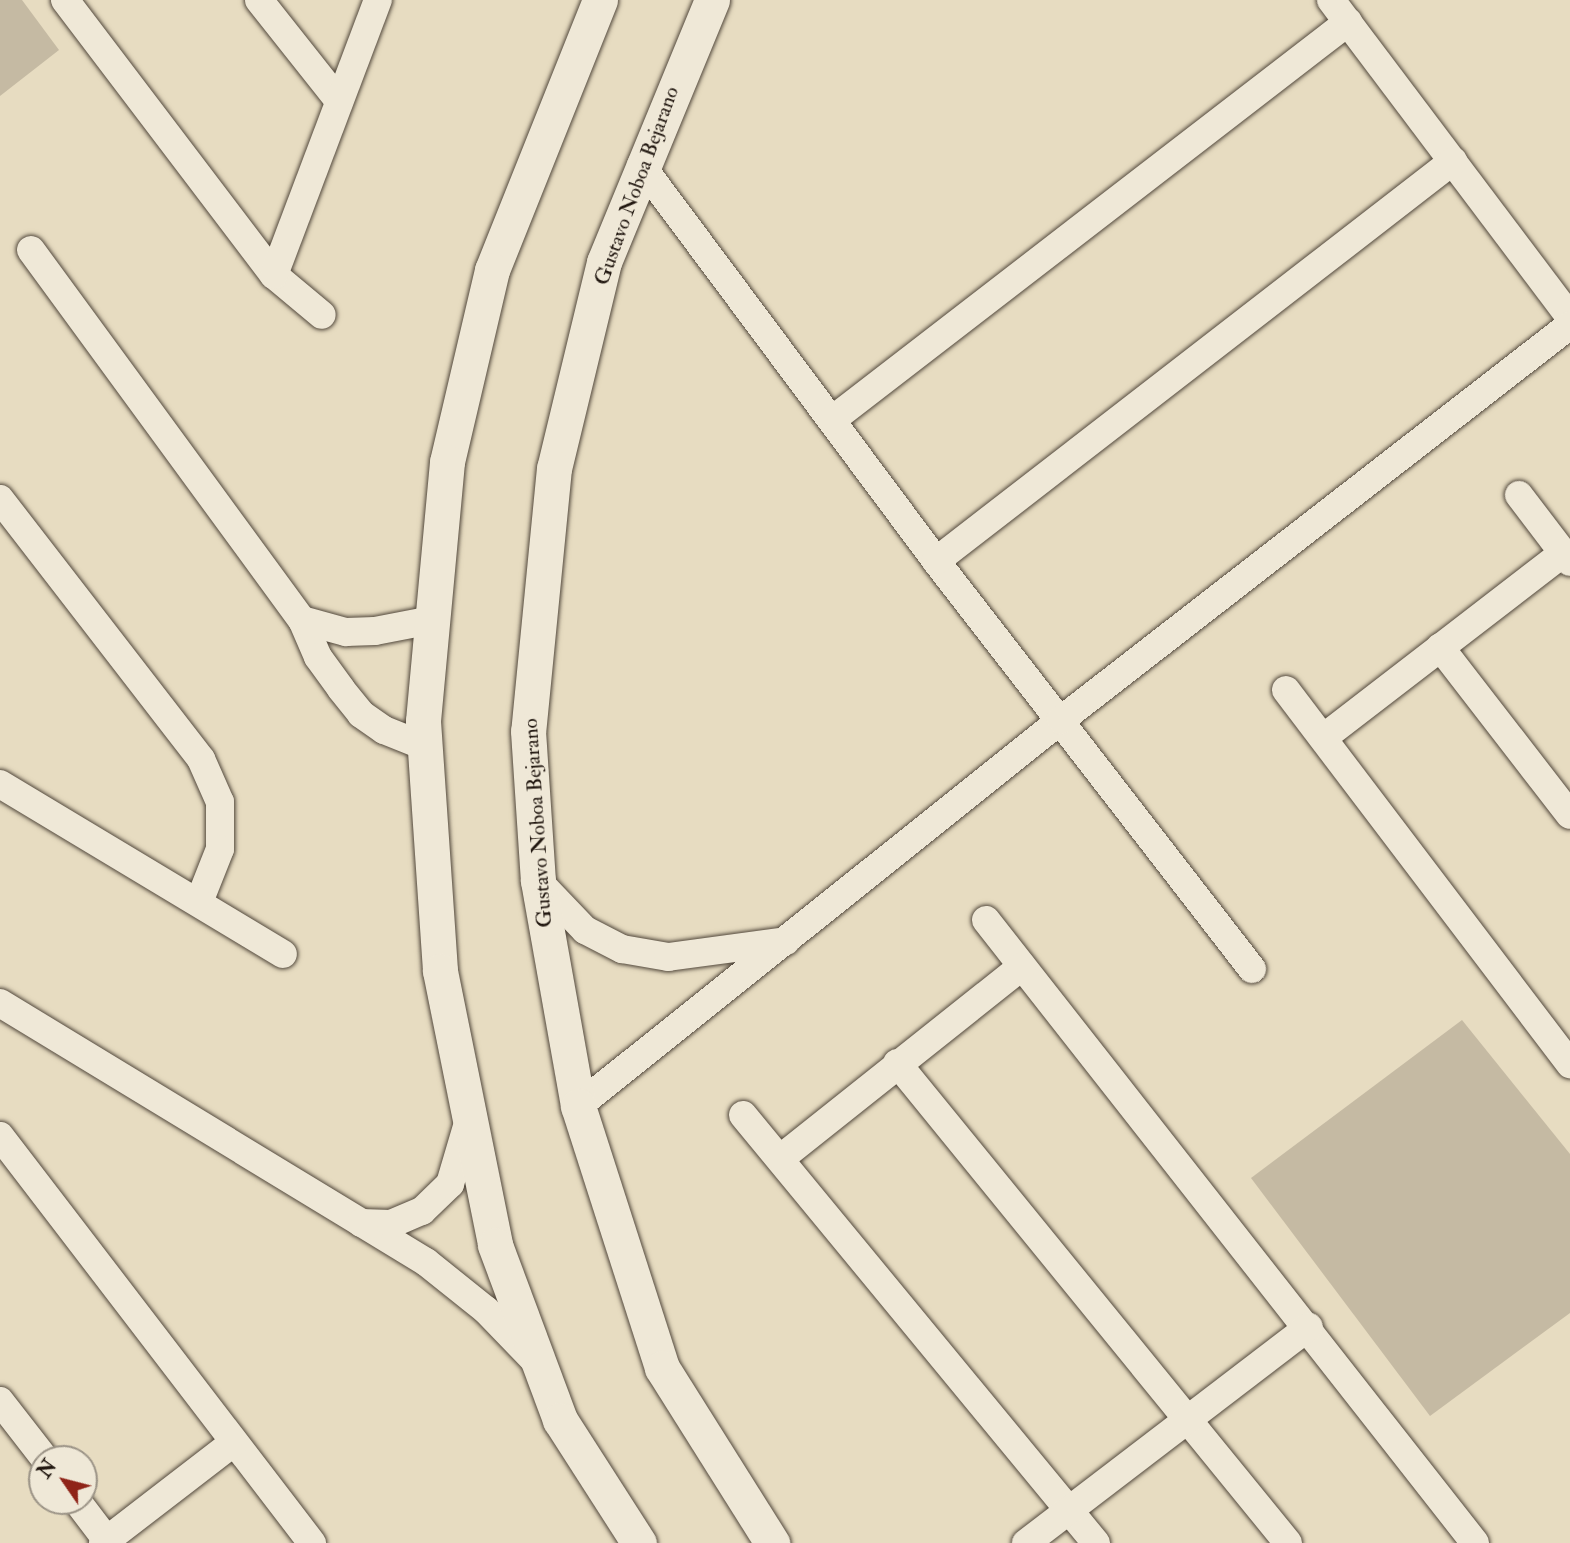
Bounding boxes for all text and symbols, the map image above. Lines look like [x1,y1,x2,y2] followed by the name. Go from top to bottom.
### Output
[589,83,685,289] street label: Gustavo Noboa Bejarano
[518,718,558,928] street label: Gustavo Noboa Bejarano
[28,1445,98,1515] north arrow
[33,1455,62,1483] text: N

